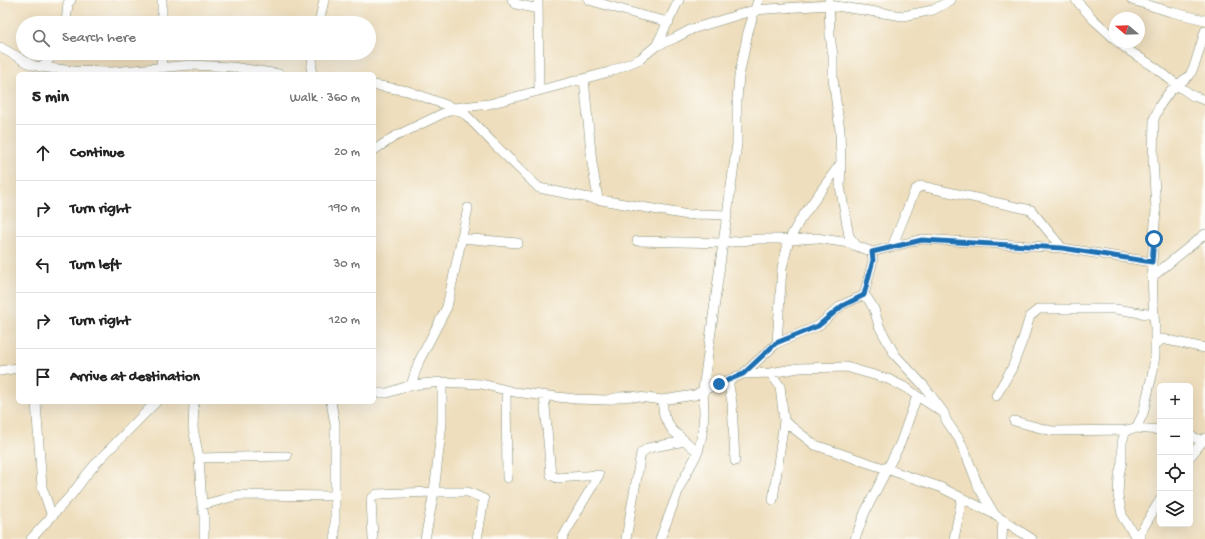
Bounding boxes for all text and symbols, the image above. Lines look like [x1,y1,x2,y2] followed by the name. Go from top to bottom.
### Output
[1109,12,1145,48] north arrow
[16,16,376,60] search box
[30,27,52,49] icon: search
[62,29,136,47] text: Search here
[32,88,69,108] text: 5 min
[290,91,360,106] text: Walk · 360 m
[32,142,54,164] icon: ahead
[70,144,124,162] text: Continue
[334,145,360,160] text: 20 m
[32,198,54,220] icon: right
[70,200,130,218] text: Turn right
[329,201,360,216] text: 190 m
[1145,230,1163,248] route start
[32,254,54,276] icon: left
[70,256,121,274] text: Turn left
[334,257,360,272] text: 30 m
[32,310,54,332] icon: right
[70,312,130,330] text: Turn right
[329,313,360,328] text: 120 m
[32,366,54,388] icon: arrive
[70,368,200,386] text: Arrive at destination
[710,375,728,393] route end
[1157,383,1193,527] map controls
[1157,383,1193,419] button: +
[1157,419,1193,455] button: −
[1157,455,1193,491] button: locate
[1157,491,1193,527] button: layers

